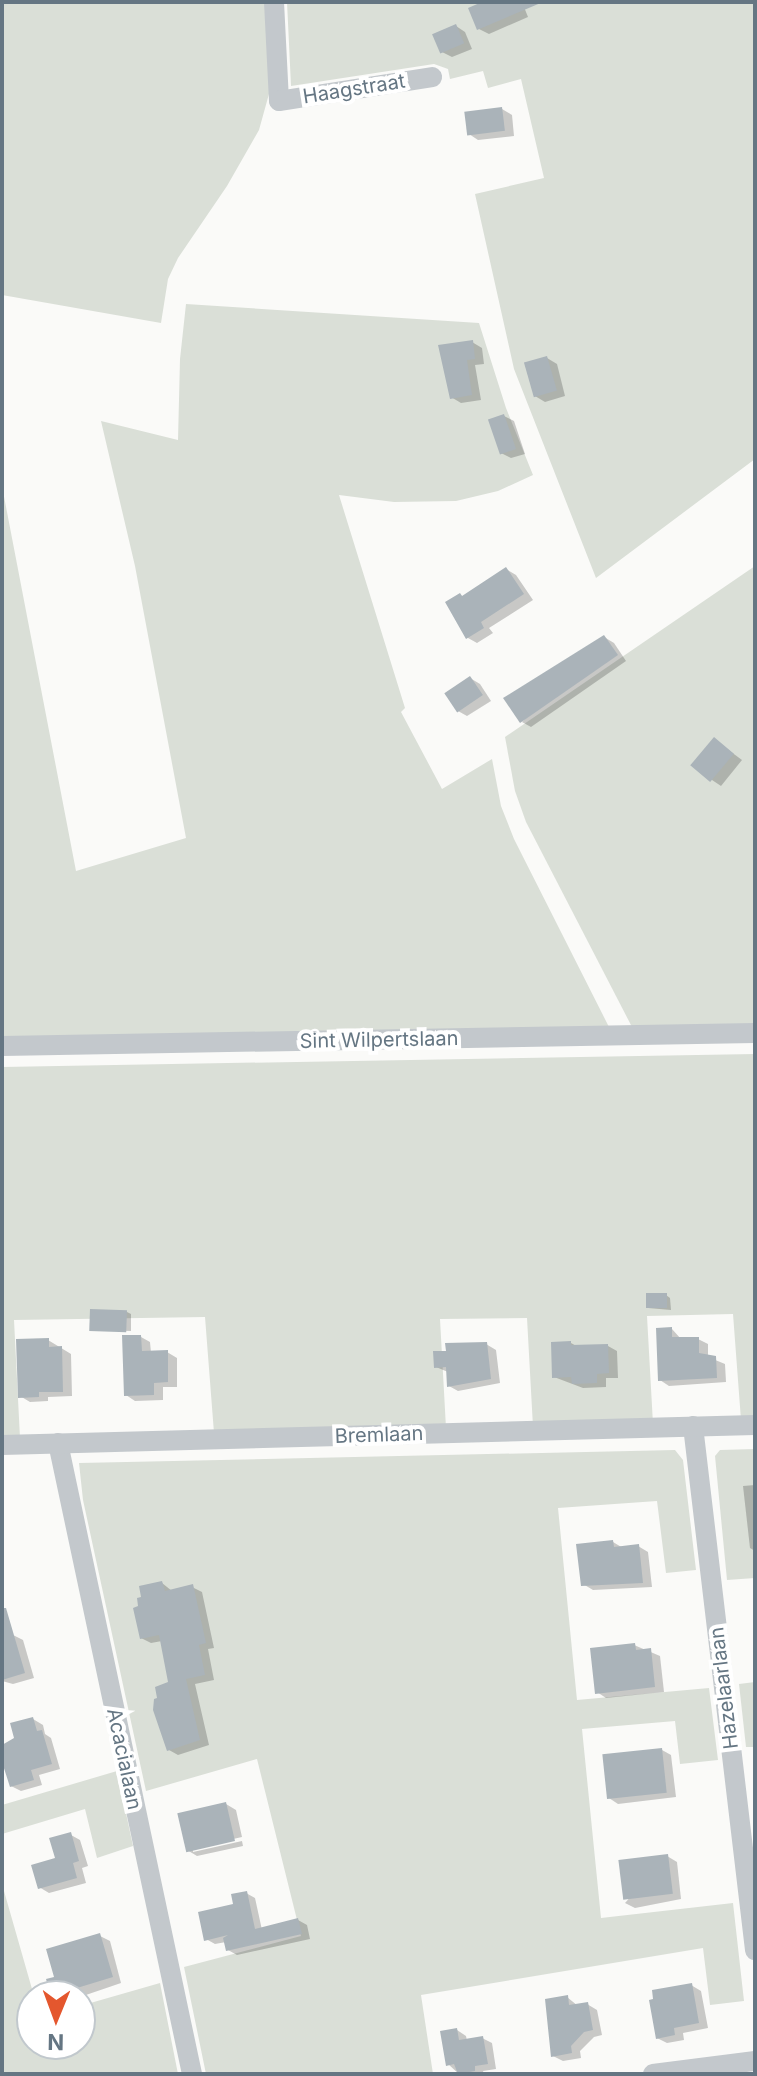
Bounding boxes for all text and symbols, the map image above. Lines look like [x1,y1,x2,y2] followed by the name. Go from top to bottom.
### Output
[301,69,407,109] street label: Haagstraat
[299,1027,459,1053] street label: Sint Wilpertslaan
[334,1421,424,1449] street label: Bremlaan
[705,1626,743,1750] street label: Hazelaarlaan
[102,1706,146,1812] street label: Acacialaan
[16,1980,96,2060] north arrow
[47,2029,64,2055] text: N

